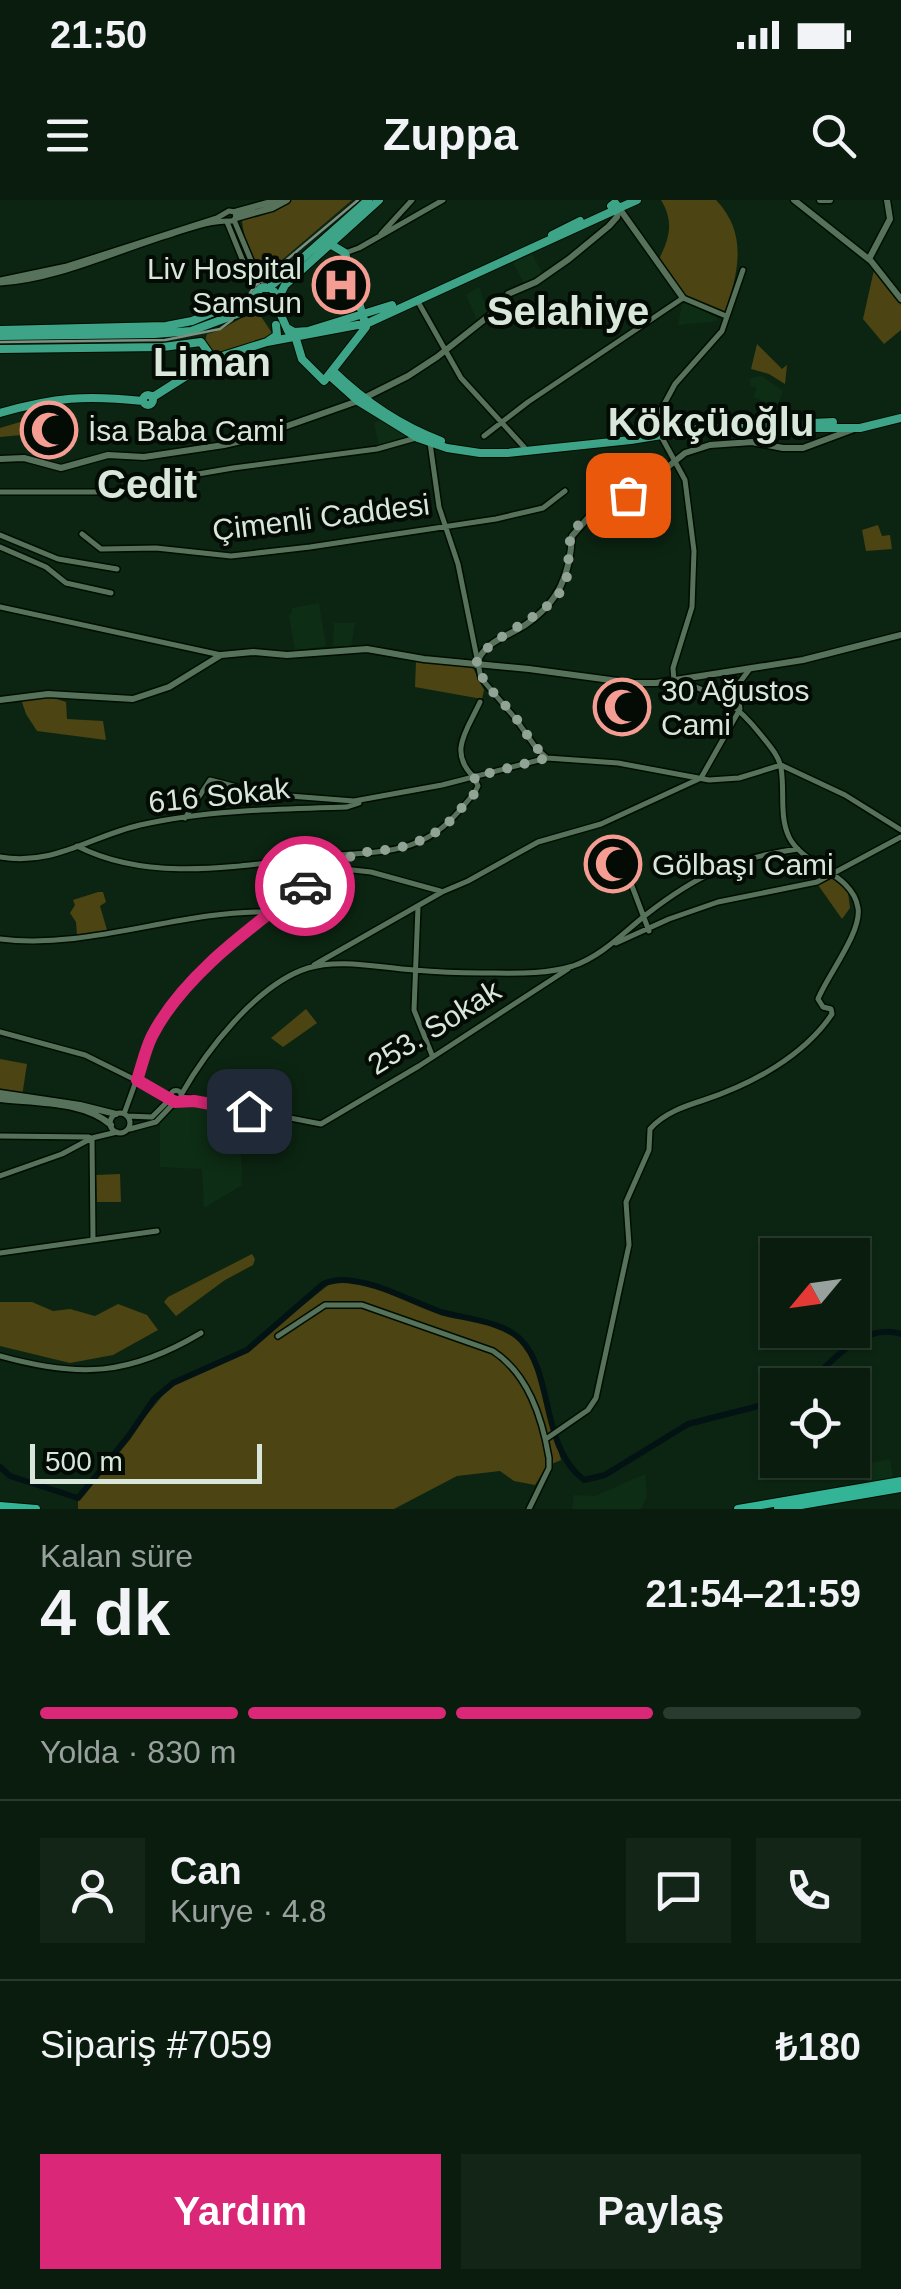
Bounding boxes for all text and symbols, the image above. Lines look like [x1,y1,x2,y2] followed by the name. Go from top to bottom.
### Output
[50,14,147,56] text: 21:50
[40,108,95,163] icon: menu
[806,108,861,163] icon: search
[383,109,518,160] text: Zuppa
[147,252,302,319] place label: Liv Hospital Samsun
[311,255,371,315] hospital icon: Liv Hospital Samsun
[487,289,649,333] district label: Selahiye
[153,340,271,384] district label: Liman
[19,400,79,460] mosque icon: İsa Baba Cami
[608,400,814,444] district label: Kökçüoğlu
[88,414,285,447] place label: İsa Baba Cami
[586,453,671,538] pin
[97,462,197,506] district label: Cedit
[601,468,656,523] icon: bag
[211,487,431,547] street label: Çimenli Caddesi
[661,674,809,741] place label: 30 Ağustos Cami
[592,677,652,737] mosque icon: 30 Ağustos Cami
[147,771,292,819] street label: 616 Sokak
[583,834,643,894] mosque icon: Gölbaşı Cami
[255,836,355,936] courier
[652,848,834,881] place label: Gölbaşı Cami
[278,859,333,914] icon: car
[362,973,507,1081] street label: 253. Sokak
[207,1069,292,1154] pin
[222,1084,277,1139] icon: home
[760,1238,870,1348] north arrow
[760,1238,870,1478] map controls
[760,1368,870,1478] button: locate
[30,1439,262,1484] scale bar
[45,1446,123,1477] text: 500 m
[40,1538,193,1574] text: Kalan süre
[645,1573,861,1615] text: 21:54–21:59
[40,1576,170,1649] text: 4 dk
[40,1734,236,1770] text: Yolda · 830 m
[40,1838,145,1943] button: person
[626,1838,731,1943] button: chat
[756,1838,861,1943] button: phone
[170,1850,242,1892] text: Can
[170,1893,327,1929] text: Kurye · 4.8
[40,2024,272,2066] text: Sipariş #7059
[776,2026,861,2068] text: ₺180
[40,2154,441,2269] button: Yardım
[461,2154,861,2269] button: Paylaş

